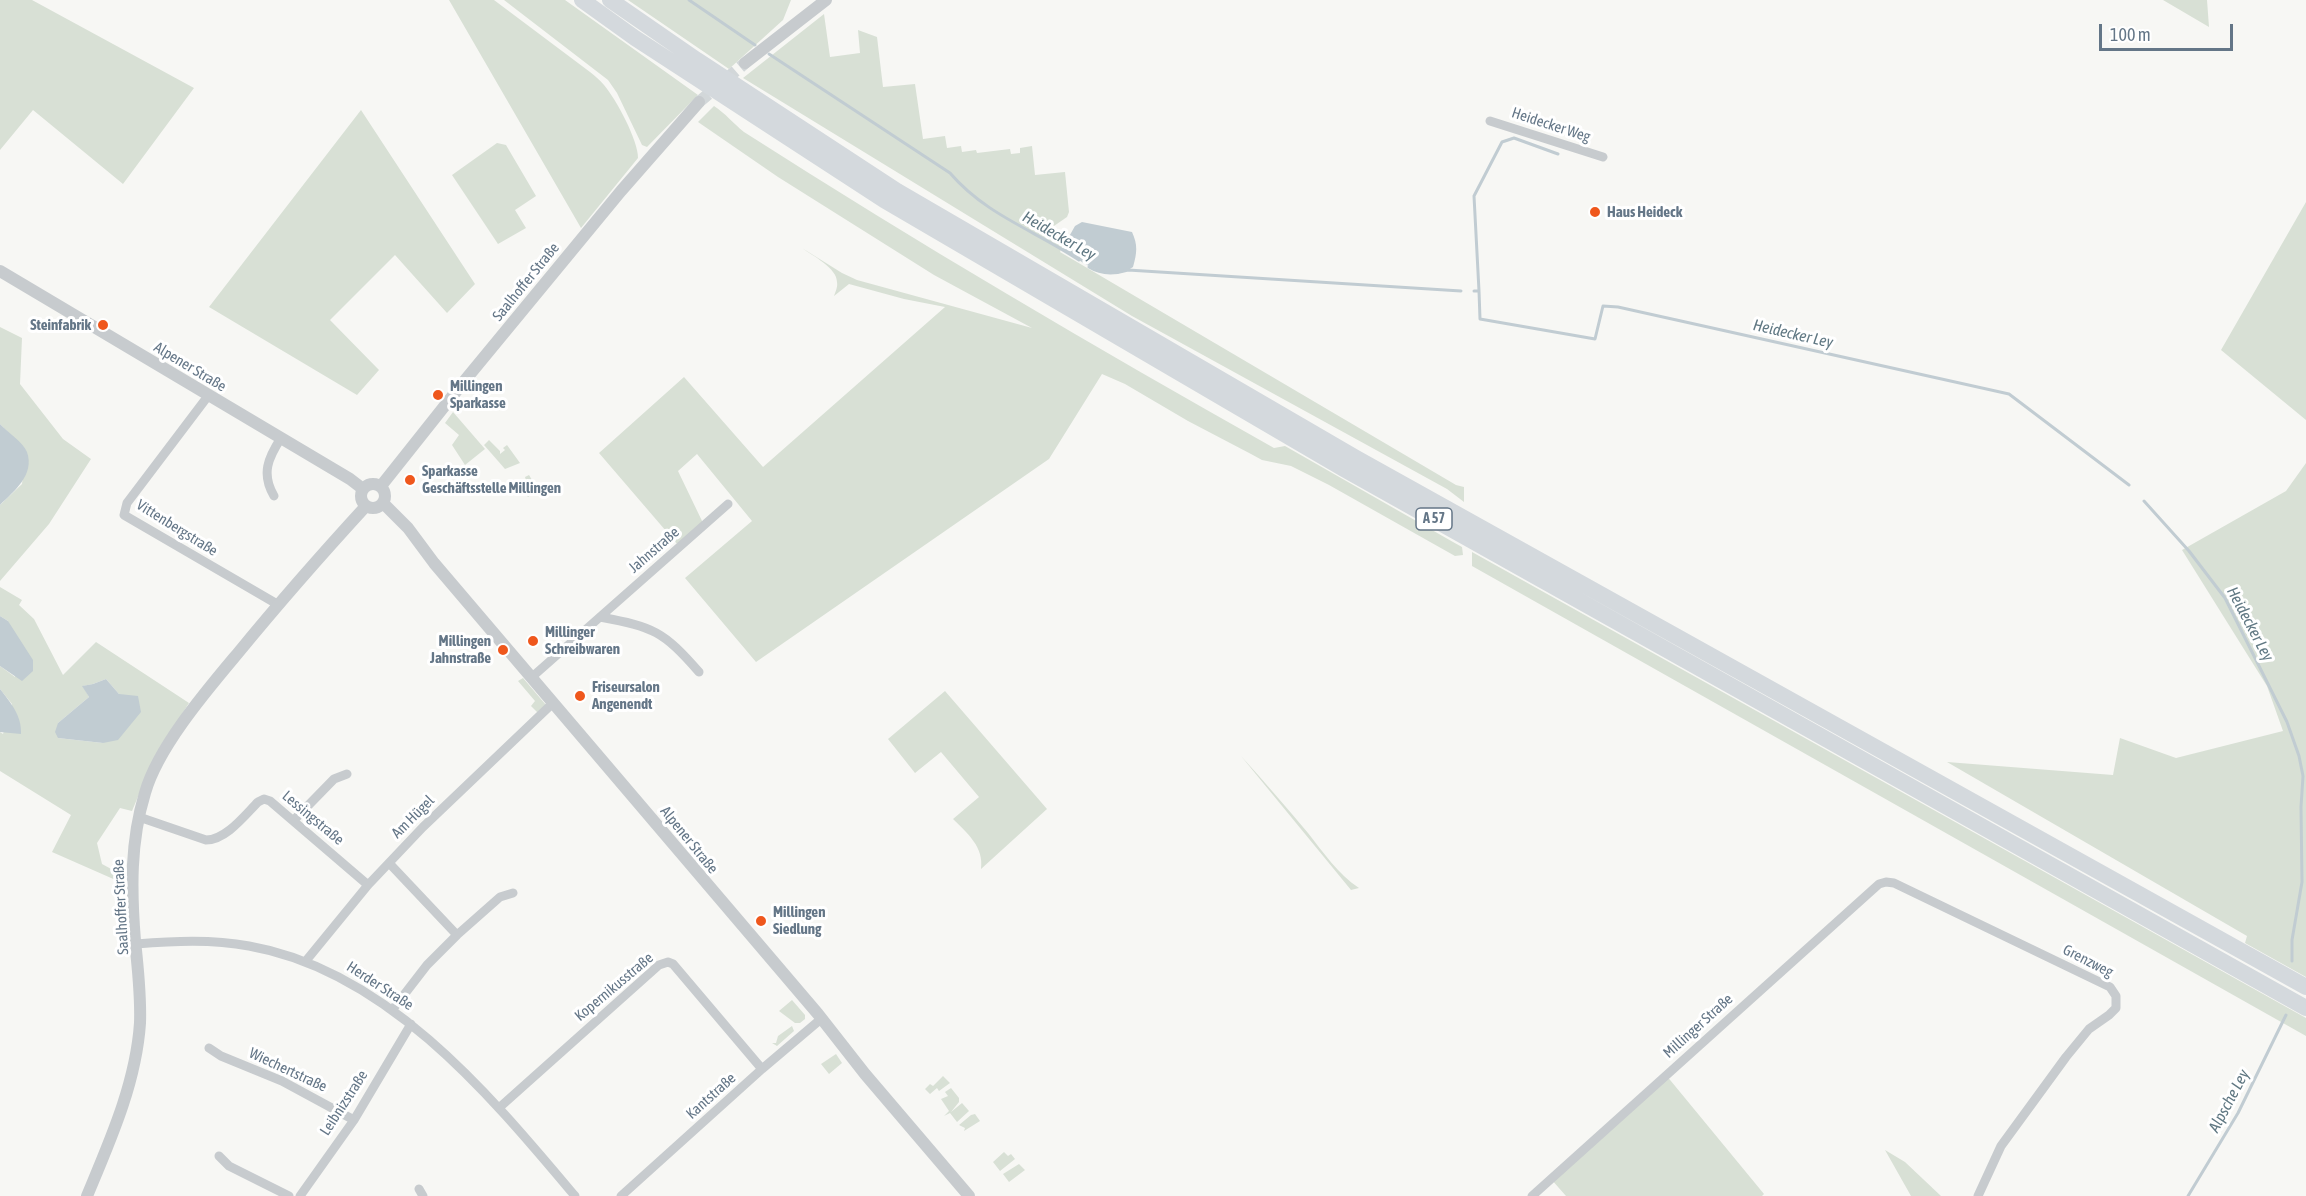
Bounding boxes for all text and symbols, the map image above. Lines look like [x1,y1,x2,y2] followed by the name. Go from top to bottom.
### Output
[2102,12,2236,50] scale bar
[2110,24,2151,45] text: 100 m
[1509,104,1593,146] street label: Heidecker Weg
[1607,203,1682,221] place label: Haus Heideck
[1588,205,1602,219] marker: Haus Heideck
[1019,207,1099,265] water label: Heidecker Ley
[489,239,563,325] street label: Saalhoffer Straße
[1751,315,1835,353] water label: Heidecker Ley
[30,316,91,334] place label: Steinfabrik
[96,318,110,332] marker: Steinfabrik
[150,338,230,396] street label: Alpener Straße
[450,377,506,412] place label: Millingen Sparkasse
[431,388,445,402] marker: Millingen Sparkasse
[422,462,561,497] place label: Sparkasse Geschäftsstelle Millingen
[403,473,417,487] marker: Sparkasse Geschäftsstelle Millingen
[133,496,221,560] street label: Vittenbergstraße
[1416,508,1452,530] road number: A 57
[625,523,683,577] street label: Jahnstraße
[2222,584,2278,664] water label: Heidecker Ley
[545,623,620,658] place label: Millinger Schreibwaren
[430,632,491,667] place label: Millingen Jahnstraße
[526,634,540,648] marker: Millinger Schreibwaren
[496,643,510,657] marker: Millingen Jahnstraße
[592,678,660,713] place label: Friseursalon Angenendt
[573,689,587,703] marker: Friseursalon Angenendt
[279,787,347,849] street label: Lessingstraße
[388,792,438,842] street label: Am Hügel
[656,803,722,877] street label: Alpener Straße
[110,859,132,955] street label: Saalhoffer Straße
[773,903,825,938] place label: Millingen Siedlung
[754,914,768,928] marker: Millingen Siedlung
[2060,941,2116,981] street label: Grenzweg
[571,949,657,1025] street label: Kopernikusstraße
[343,958,417,1014] street label: Herder Straße
[1660,990,1736,1062] street label: Millinger Straße
[246,1044,330,1096] street label: Wiechertstraße
[2204,1066,2254,1136] water label: Alpsche Ley
[316,1067,372,1139] street label: Leibnizstraße
[683,1069,739,1123] street label: Kantstraße

